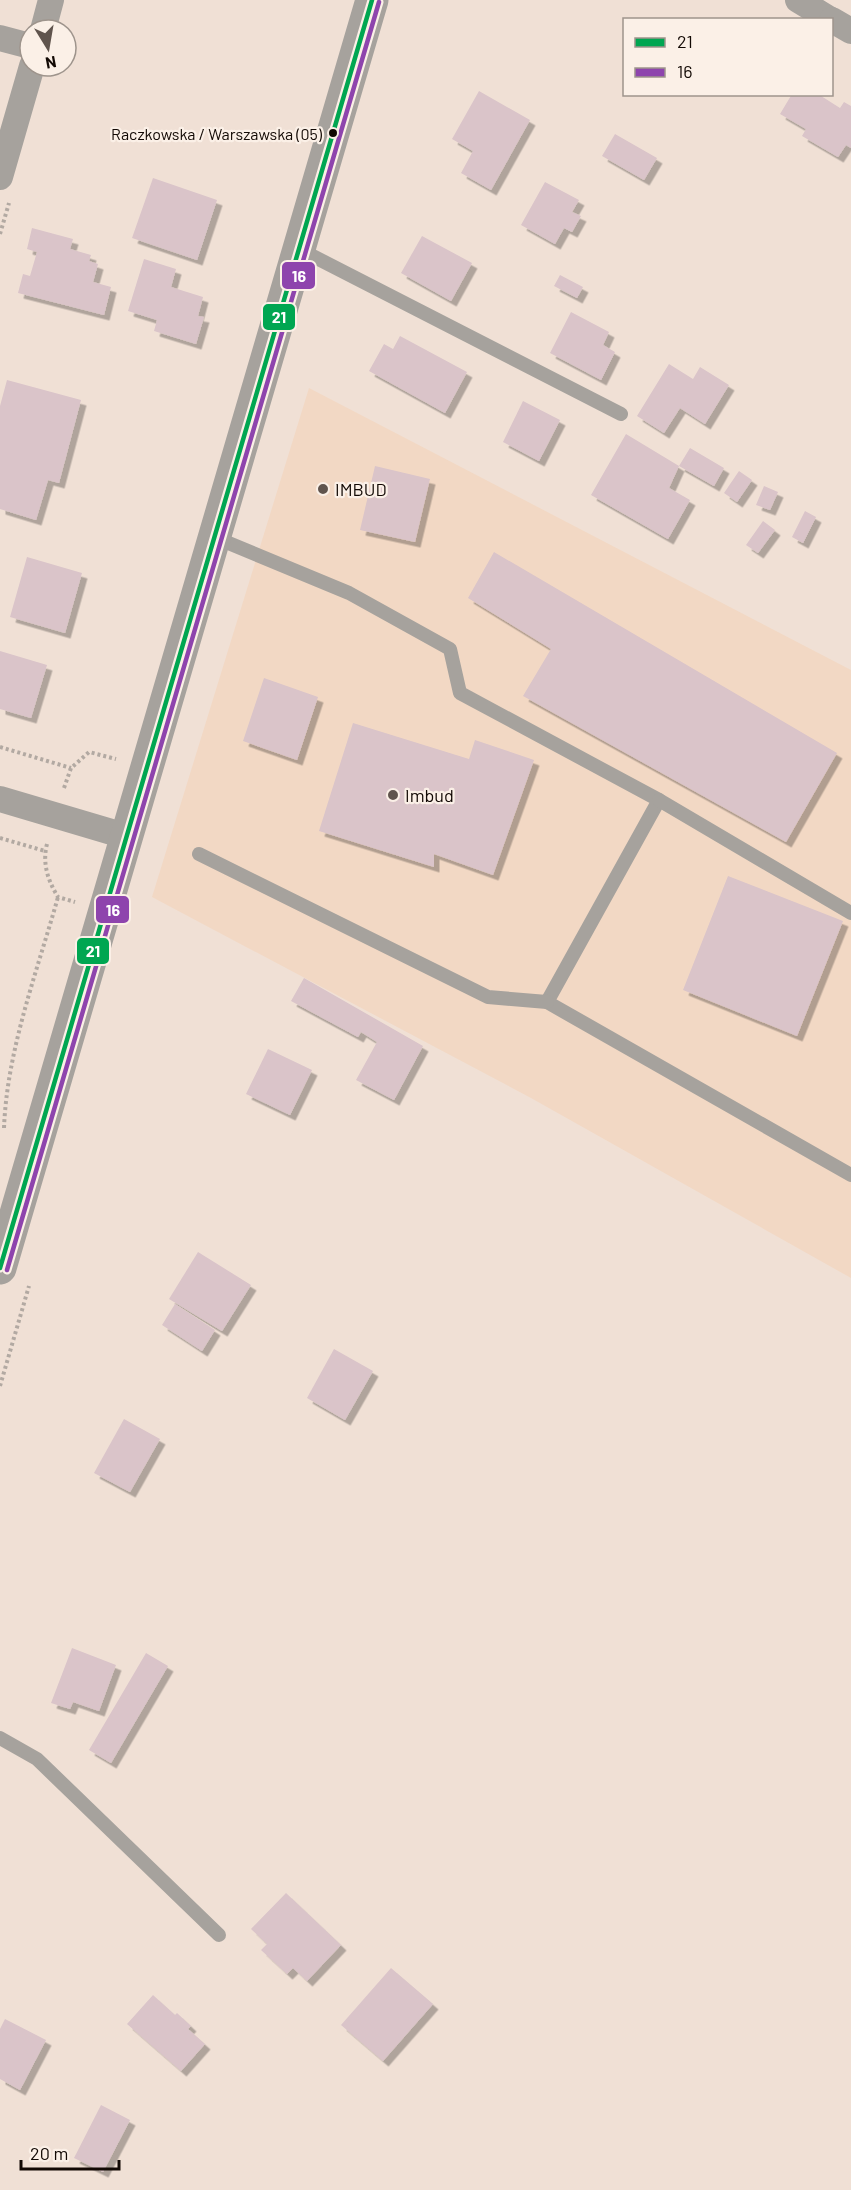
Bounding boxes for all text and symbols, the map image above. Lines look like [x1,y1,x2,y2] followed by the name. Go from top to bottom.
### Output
[18,18,78,78] north arrow
[623,18,833,96] legend
[677,30,693,52] text: 21
[44,53,58,74] text: N
[677,60,693,82] text: 16
[111,124,323,143] place label: Raczkowska / Warszawska (05)
[327,127,339,139] marker: Raczkowska / Warszawska (05)
[281,261,316,290] line badge: 16
[292,266,307,285] text: 16
[262,303,296,331] line badge: 21
[272,307,286,326] text: 21
[335,478,387,500] place label: IMBUD
[316,482,330,496] marker: IMBUD
[405,784,454,806] place label: Imbud
[386,788,400,802] marker: Imbud
[95,895,130,924] line badge: 16
[106,900,121,919] text: 16
[76,937,110,965] line badge: 21
[86,941,100,960] text: 21
[21,2133,118,2171] scale bar
[30,2142,68,2164] text: 20 m

